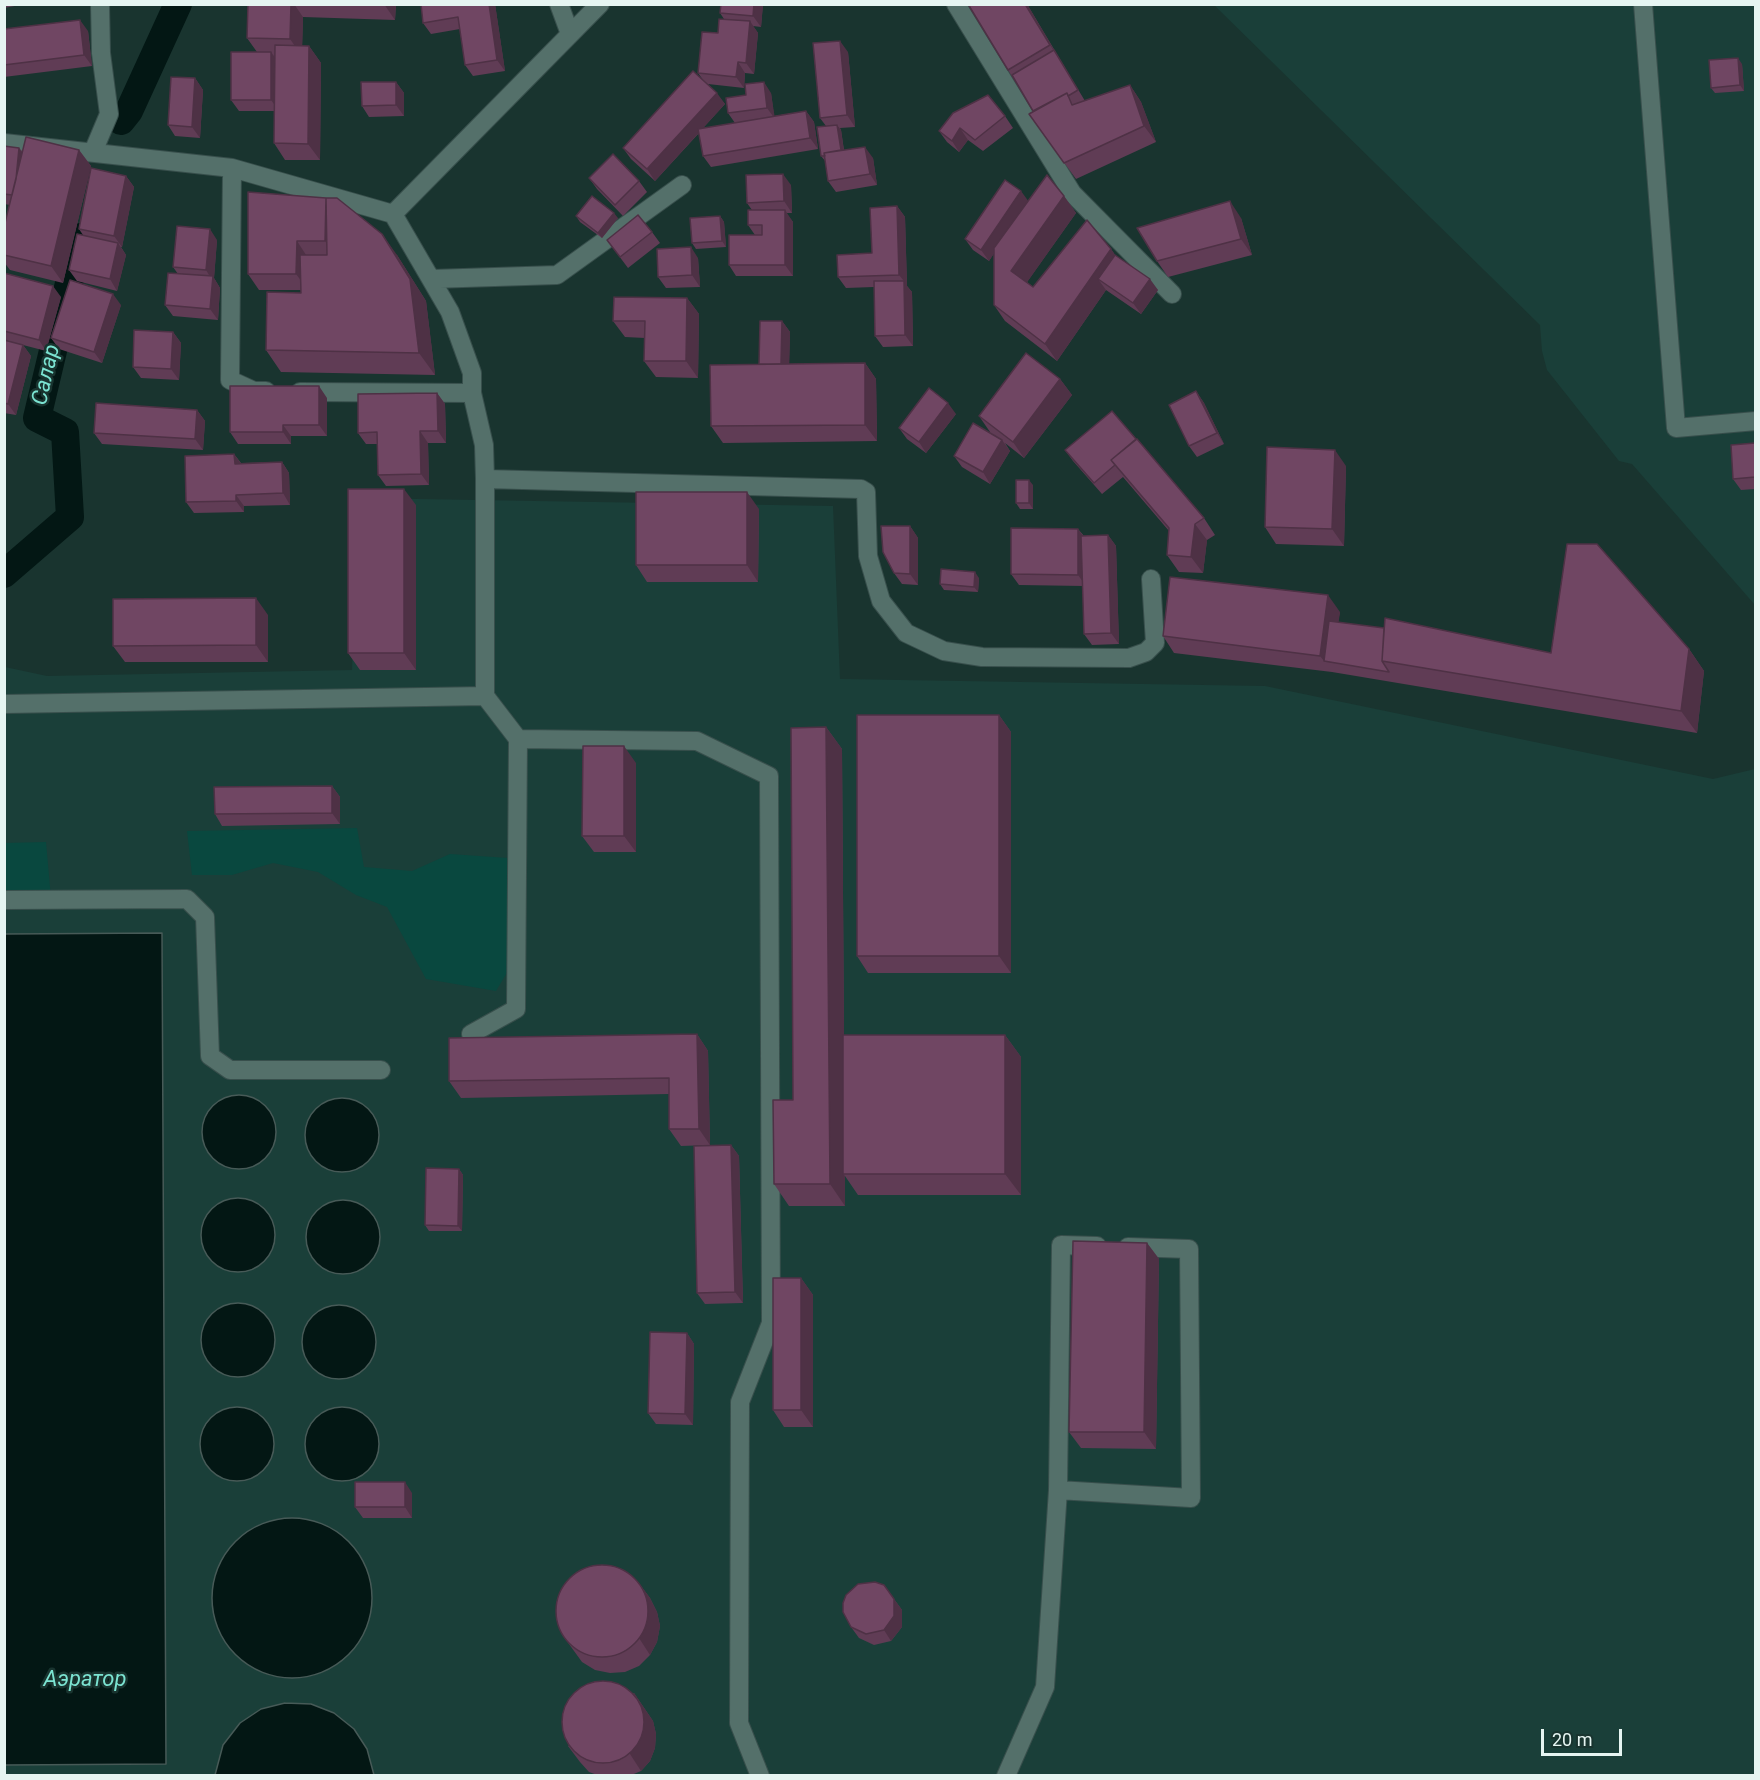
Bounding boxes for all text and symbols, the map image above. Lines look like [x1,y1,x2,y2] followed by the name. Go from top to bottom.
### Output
[27,342,67,408] water label: Салар
[44,1667,126,1693] water label: Аэратор
[1544,1717,1625,1755] scale bar
[1552,1729,1592,1750] text: 20 m

